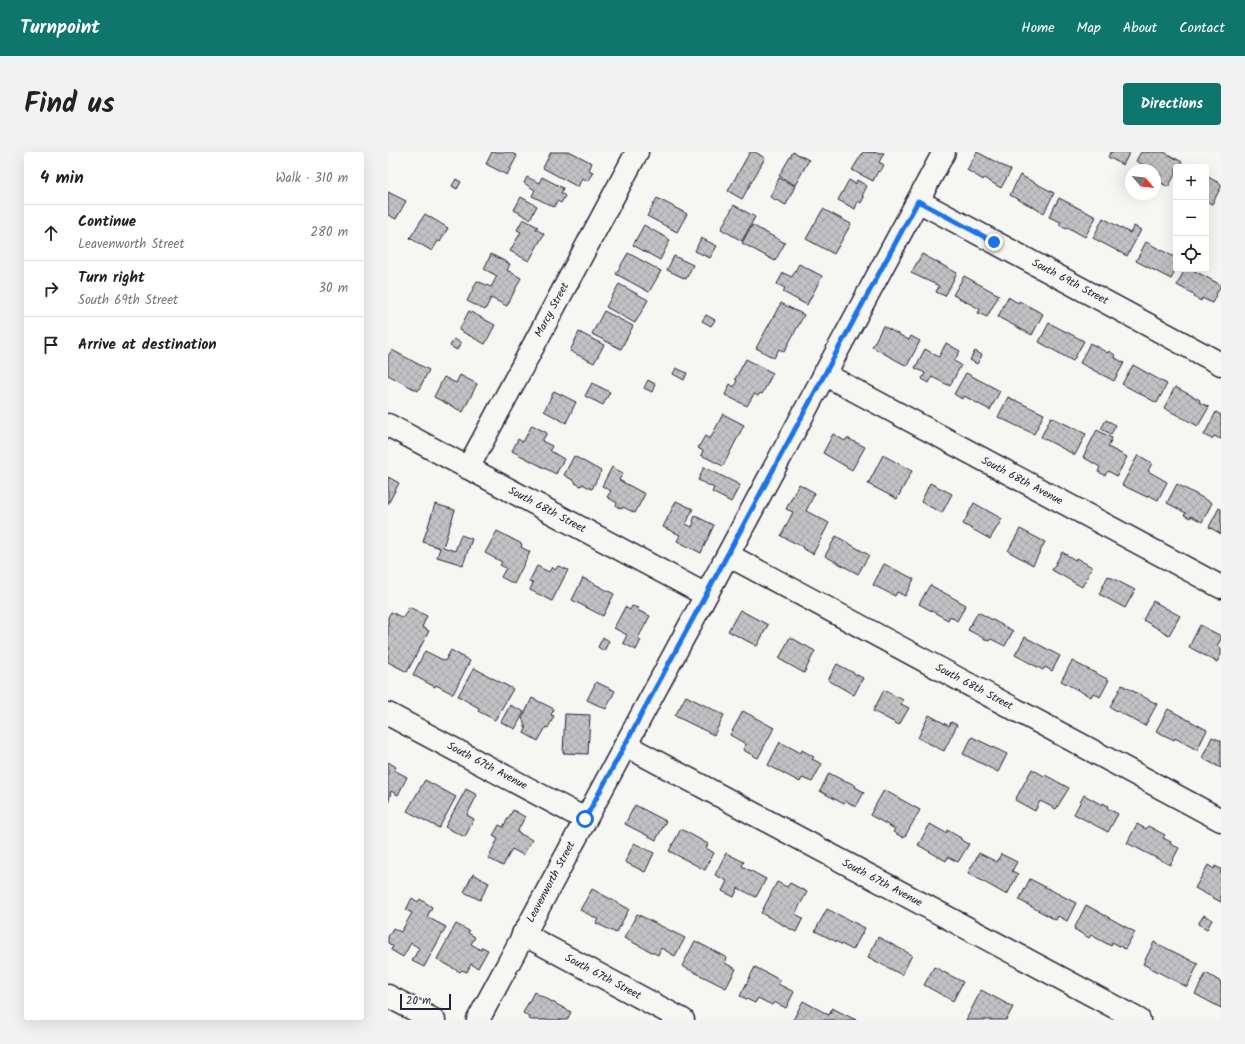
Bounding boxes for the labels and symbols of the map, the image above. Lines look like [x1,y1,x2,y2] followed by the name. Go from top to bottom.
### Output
[1125,164,1161,200] north arrow
[985,233,1003,251] route end
[1028,254,1112,310] street label: South 69th Street
[530,279,574,341] street label: Marcy Street
[978,452,1066,510] street label: South 68th Avenue
[505,482,590,538] street label: South 68th Street
[932,659,1017,715] street label: South 68th Street
[444,737,530,795] street label: South 67th Avenue
[576,810,594,828] route start
[522,837,580,926] street label: Leavenworth Street
[839,854,925,912] street label: South 67th Avenue
[562,949,645,1005] street label: South 67th Street
[400,992,451,1011] scale bar

